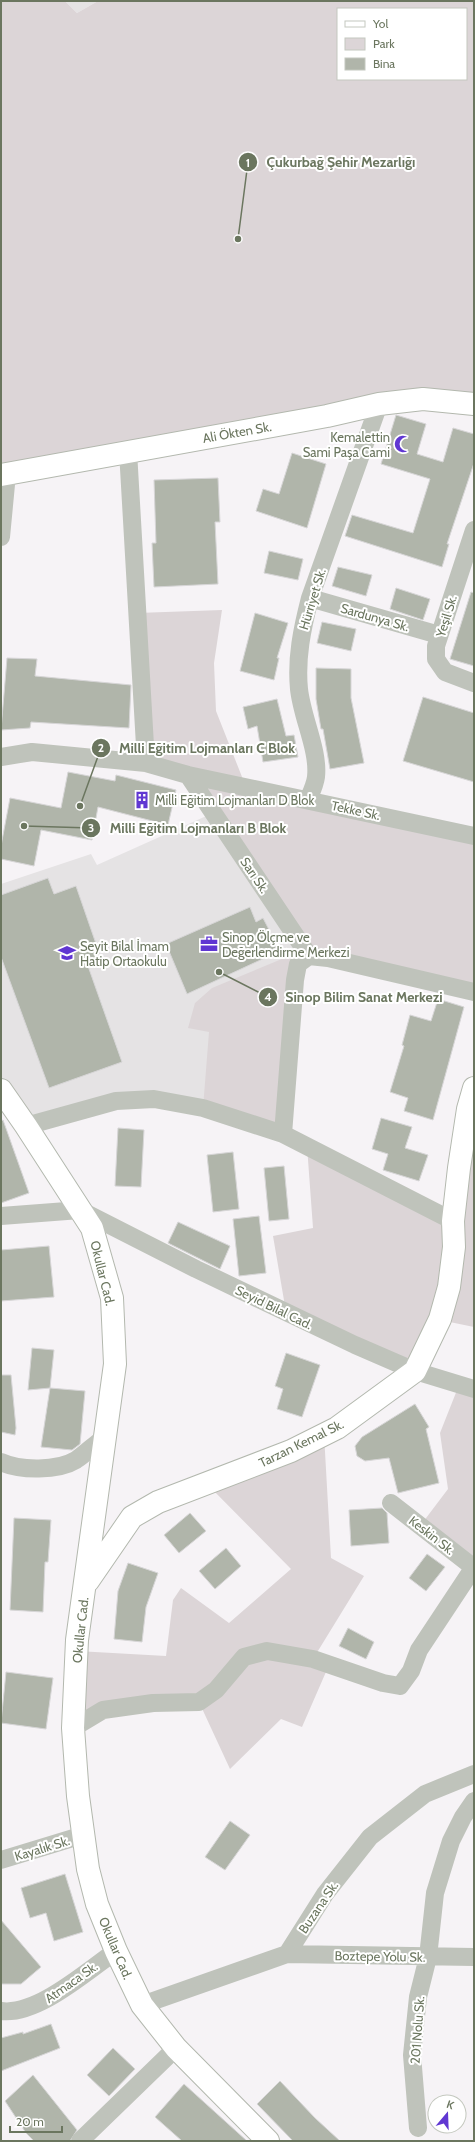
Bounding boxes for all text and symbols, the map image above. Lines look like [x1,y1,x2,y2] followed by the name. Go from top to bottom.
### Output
[337,8,467,80] legend
[372,16,388,31] text: Yol
[373,36,395,51] text: Park
[373,56,395,71] text: Bina
[238,149,423,175] callout: Çukurbağ Şehir Mezarlığı
[267,153,415,171] text: Çukurbağ Şehir Mezarlığı
[246,155,250,170] text: 1
[201,418,273,446] street label: Ali Ökten Sk.
[303,429,390,460] place label: Kemalettin Sami Paşa Cami
[393,434,413,454] mosque icon: Kemalettin Sami Paşa Cami
[295,566,329,632] street label: Hürriyet Sk.
[432,593,460,640] street label: Yeşil Sk.
[339,600,411,634] street label: Sardunya Sk.
[91,735,303,761] callout: Milli Eğitim Lojmanları C Blok
[119,739,295,757] text: Milli Eğitim Lojmanları C Blok
[98,740,104,755] text: 2
[132,790,152,810] building icon: Milli Eğitim Lojmanları D Blok
[155,792,314,809] place label: Milli Eğitim Lojmanları D Blok
[330,797,382,823] street label: Tekke Sk.
[81,815,294,841] callout: Milli Eğitim Lojmanları B Blok
[110,819,286,837] text: Milli Eğitim Lojmanları B Blok
[88,820,94,835] text: 3
[237,854,273,896] street label: Sarı Sk.
[222,929,350,960] place label: Sinop Ölçme ve Değerlendirme Merkezi
[199,934,219,954] office icon: Sinop Ölçme ve Değerlendirme Merkezi
[80,938,169,969] place label: Seyit Bilal İmam Hatip Ortaokulu
[57,943,77,963] school or university icon: Seyit Bilal İmam Hatip Ortaokulu
[258,984,451,1010] callout: Sinop Bilim Sanat Merkezi
[285,988,443,1006] text: Sinop Bilim Sanat Merkezi
[264,989,272,1004] text: 4
[87,1239,119,1307] street label: Okullar Cad.
[233,1281,315,1333] street label: Seyid Bilal Cad.
[256,1415,346,1470] street label: Tarzan Kemal Sk.
[406,1512,458,1558] street label: Keskin Sk.
[69,1596,91,1664] street label: Okullar Cad.
[13,1832,72,1864] street label: Kayalık Sk.
[295,1878,341,1936] street label: Buzana Sk.
[96,1914,136,1982] street label: Okullar Cad.
[334,1947,426,1965] street label: Boztepe Yolu Sk.
[42,1958,101,2006] street label: Atmaca Sk.
[407,1995,427,2064] street label: 201 Nolu Sk.
[427,2094,467,2134] north arrow
[445,2097,456,2112] text: K
[10,2108,62,2134] scale bar
[16,2114,44,2129] text: 20 m

